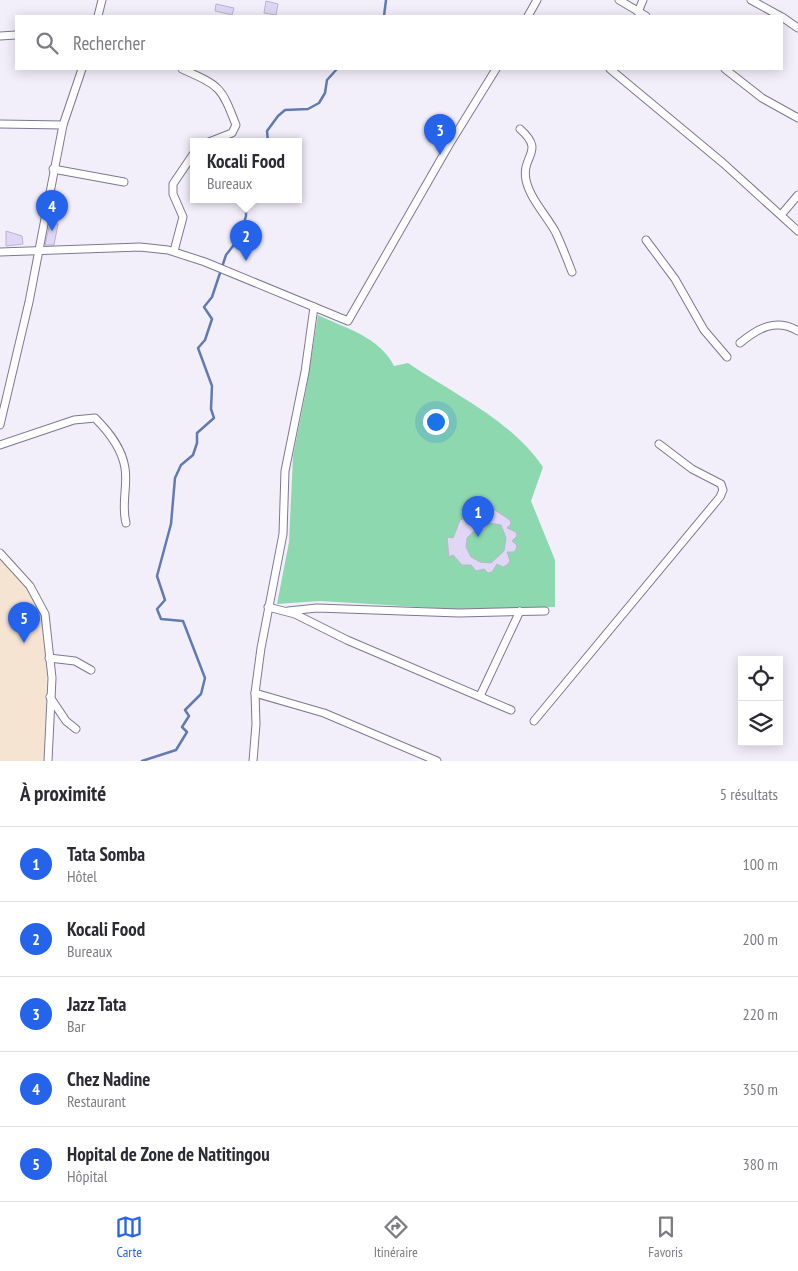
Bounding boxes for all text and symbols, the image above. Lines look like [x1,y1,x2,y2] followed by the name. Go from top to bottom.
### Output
[15,15,783,70] search box
[33,29,61,57] icon: search
[73,31,145,55] text: Rechercher
[424,114,456,155] pin: 3
[190,138,302,203] popup
[207,149,285,173] text: Kocali Food
[207,173,252,193] text: Bureaux
[36,190,68,231] pin: 4
[230,220,262,261] pin: 2
[423,409,449,435] your location
[462,496,494,537] pin: 1
[8,602,40,643] pin: 5
[738,656,783,746] map controls
[738,656,783,701] button: locate
[738,701,783,746] button: layers
[20,780,106,807] text: À proximité
[720,784,778,804] text: 5 résultats
[67,842,145,866] text: Tata Somba
[32,854,40,874] text: 1
[743,854,778,874] text: 100 m
[67,866,97,886] text: Hôtel
[67,917,145,941] text: Kocali Food
[32,929,40,949] text: 2
[743,929,778,949] text: 200 m
[67,941,112,961] text: Bureaux
[67,992,126,1016] text: Jazz Tata
[32,1004,40,1024] text: 3
[743,1004,778,1024] text: 220 m
[67,1016,85,1036] text: Bar
[67,1067,151,1091] text: Chez Nadine
[32,1079,40,1099] text: 4
[743,1079,778,1099] text: 350 m
[67,1091,126,1111] text: Restaurant
[67,1142,270,1166] text: Hopital de Zone de Natitingou
[32,1154,40,1174] text: 5
[743,1154,778,1174] text: 380 m
[67,1166,107,1186] text: Hôpital
[115,1213,143,1261] tab: Carte
[374,1213,418,1261] tab: Itinéraire
[648,1213,683,1261] tab: Favoris

